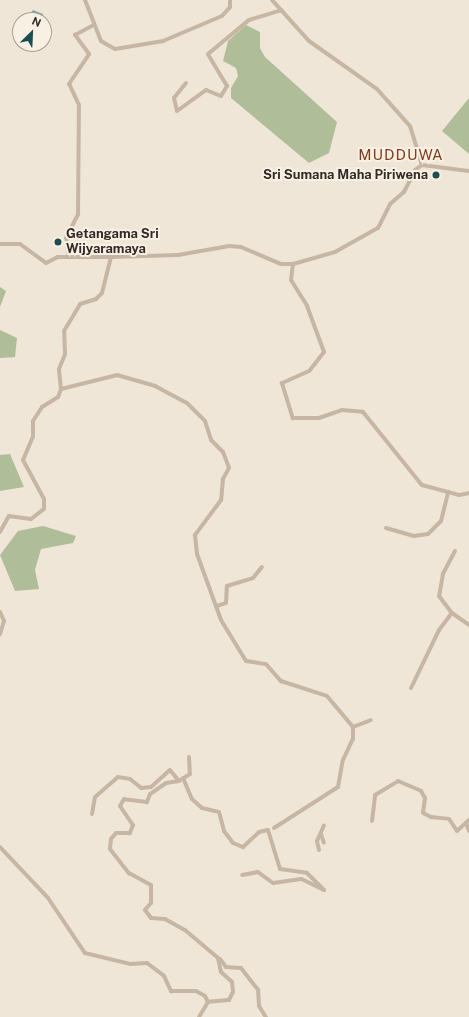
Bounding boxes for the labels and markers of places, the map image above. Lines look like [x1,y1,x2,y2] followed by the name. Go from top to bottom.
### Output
[263,167,428,183] place label: Sri Sumana Maha Piriwena
[431,170,441,180] marker: Sri Sumana Maha Piriwena
[66,227,159,258] place label: Getangama Sri Wijyaramaya
[53,237,63,247] marker: Getangama Sri Wijyaramaya

